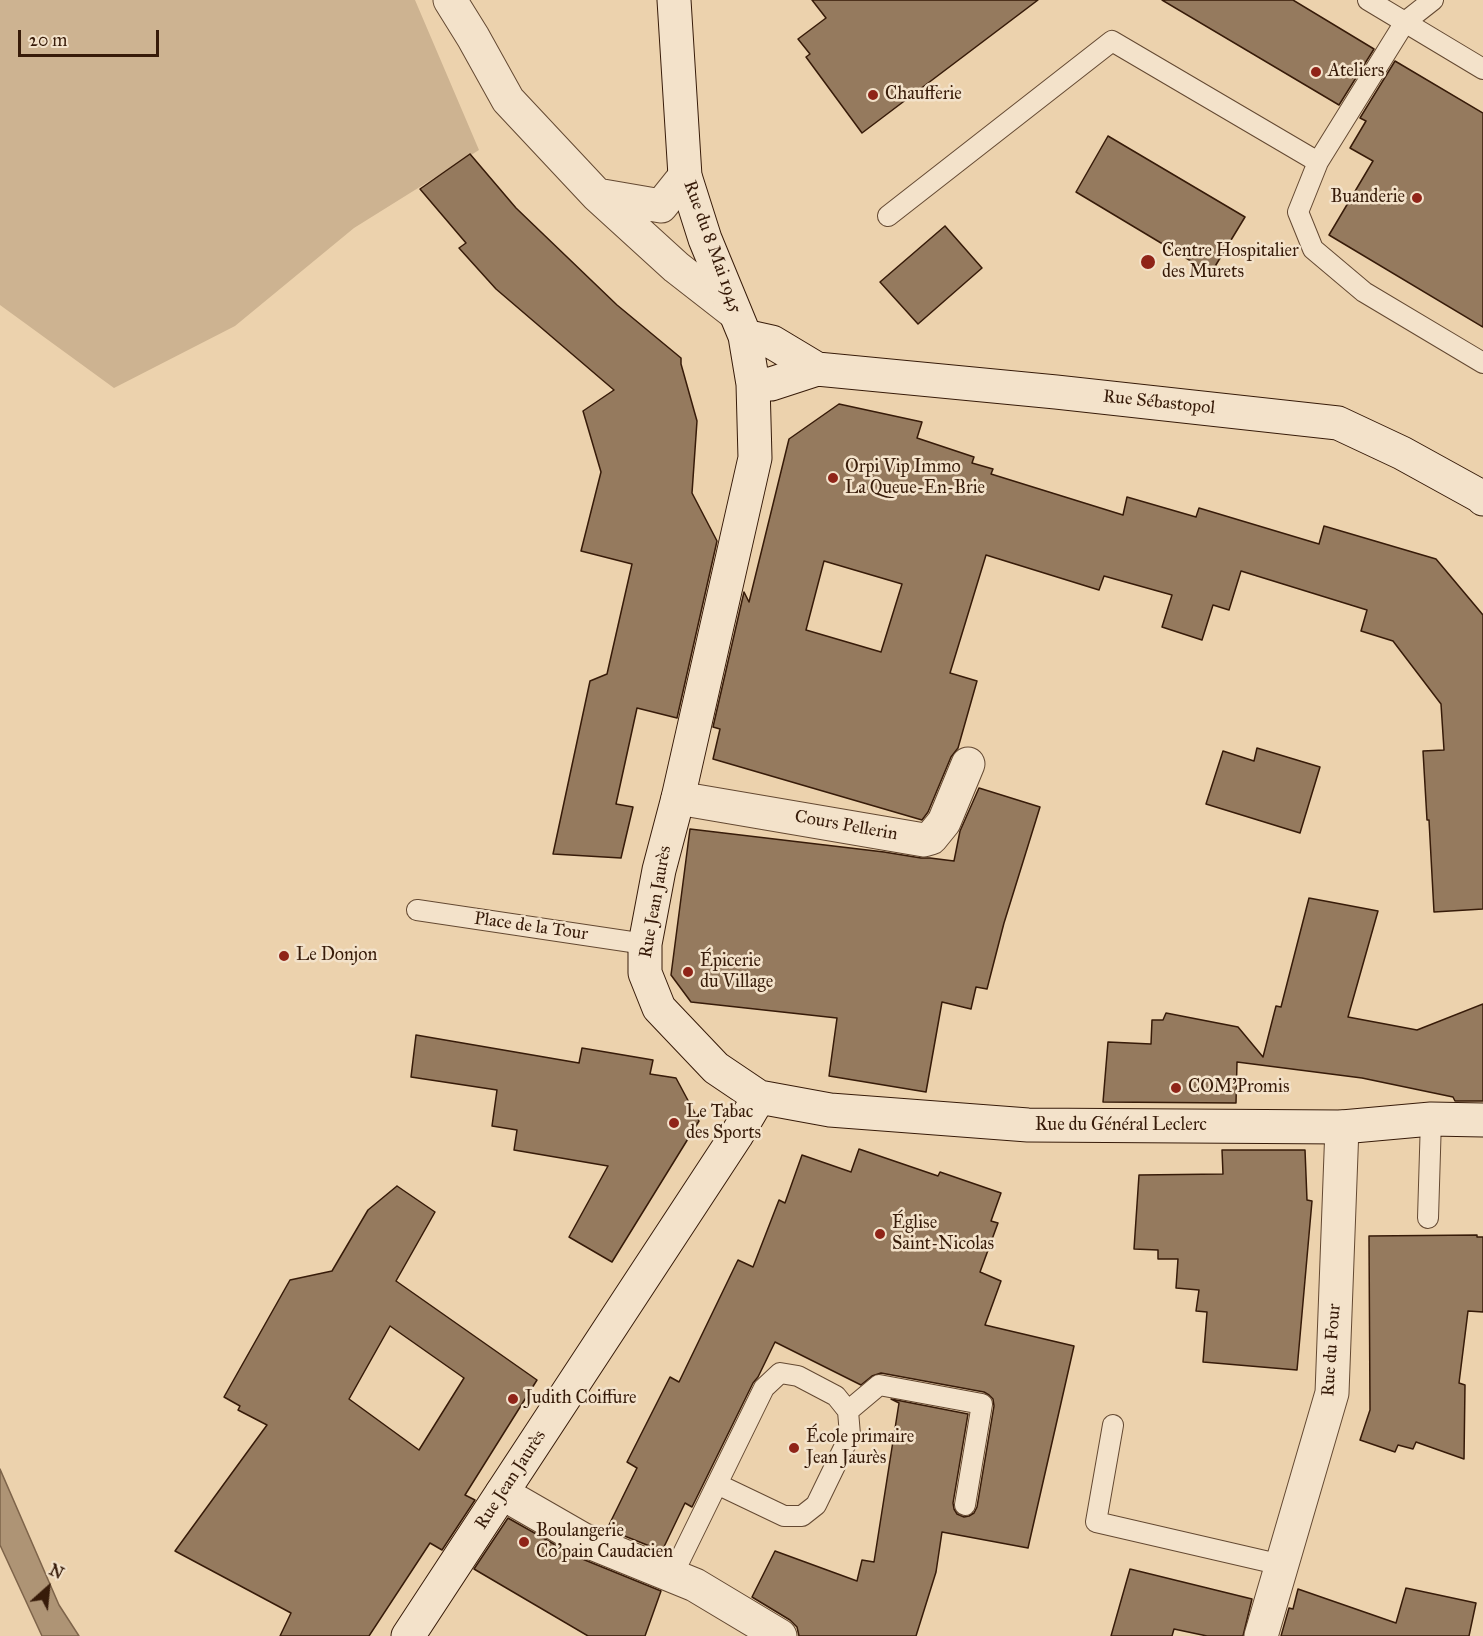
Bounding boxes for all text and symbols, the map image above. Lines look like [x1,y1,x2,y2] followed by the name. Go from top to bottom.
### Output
[21,18,162,56] scale bar
[29,29,67,51] text: 20 m
[1328,61,1384,83] place label: Ateliers
[1309,65,1323,79] marker: Ateliers
[885,84,962,106] place label: Chaufferie
[866,88,880,102] marker: Chaufferie
[678,178,746,316] street label: Rue du 8 Mai 1945
[1331,187,1405,209] place label: Buanderie
[1410,191,1424,205] marker: Buanderie
[1162,241,1299,284] place label: Centre Hospitalier des Murets
[1139,253,1157,271] marker: Centre Hospitalier des Murets
[1102,386,1216,420] street label: Rue Sébastopol
[845,457,985,500] place label: Orpi Vip Immo La Queue-En-Brie
[826,471,840,485] marker: Orpi Vip Immo La Queue-En-Brie
[793,806,899,846] street label: Cours Pellerin
[635,844,677,960] street label: Rue Jean Jaurès
[473,908,589,946] street label: Place de la Tour
[296,945,377,967] place label: Le Donjon
[277,949,291,963] marker: Le Donjon
[700,951,773,994] place label: Épicerie du Village
[681,965,695,979] marker: Épicerie du Village
[1188,1077,1289,1099] place label: COM'Promis
[1169,1081,1183,1095] marker: COM'Promis
[686,1102,761,1144] place label: Le Tabac des Sports
[1035,1115,1207,1137] street label: Rue du Général Leclerc
[667,1116,681,1130] marker: Le Tabac des Sports
[892,1213,994,1256] place label: Église Saint-Nicolas
[873,1227,887,1241] marker: Église Saint-Nicolas
[1318,1303,1346,1397] street label: Rue du Four
[525,1388,637,1410] place label: Judith Coiffure
[506,1392,520,1406] marker: Judith Coiffure
[471,1426,551,1534] street label: Rue Jean Jaurès
[806,1427,914,1470] place label: École primaire Jean Jaurès
[787,1441,801,1455] marker: École primaire Jean Jaurès
[536,1521,673,1564] place label: Boulangerie Co'pain Caudacien
[517,1535,531,1549] marker: Boulangerie Co'pain Caudacien
[18,1558,78,1618] north arrow
[46,1560,67,1583] text: N

